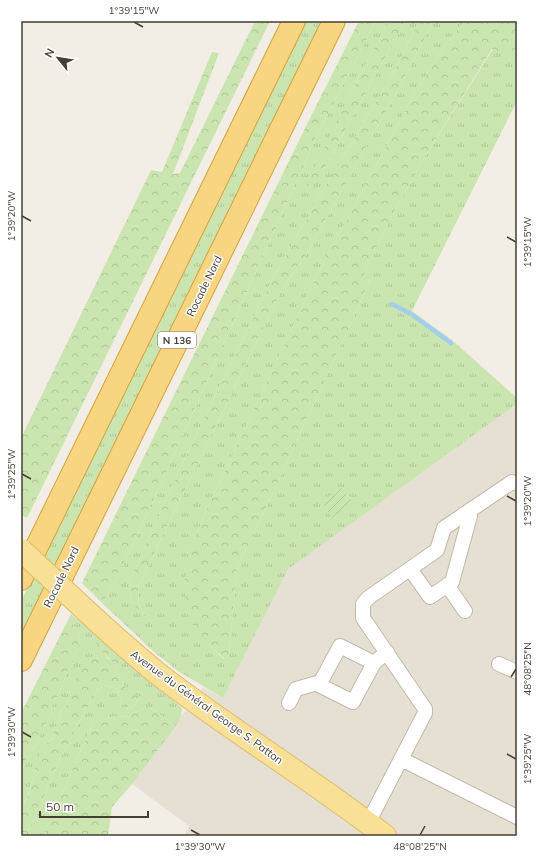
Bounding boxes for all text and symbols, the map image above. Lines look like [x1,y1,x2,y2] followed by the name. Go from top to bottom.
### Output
[109,4,159,17] text: 1°39'15"W
[38,38,78,78] north arrow
[41,46,57,60] text: N
[5,191,18,241] text: 1°39'20"W
[521,217,534,267] text: 1°39'15"W
[183,253,225,319] street label: Rocade Nord
[158,332,196,348] road number: N 136
[5,449,18,499] text: 1°39'25"W
[521,476,534,526] text: 1°39'20"W
[40,544,82,610] street label: Rocade Nord
[521,642,534,696] text: 48°08'25"N
[128,647,286,767] street label: Avenue du Général George S. Patton
[5,707,18,757] text: 1°39'30"W
[521,734,534,784] text: 1°39'25"W
[40,793,148,819] scale bar
[46,799,74,814] text: 50 m
[175,840,225,853] text: 1°39'30"W
[393,840,447,853] text: 48°08'25"N

